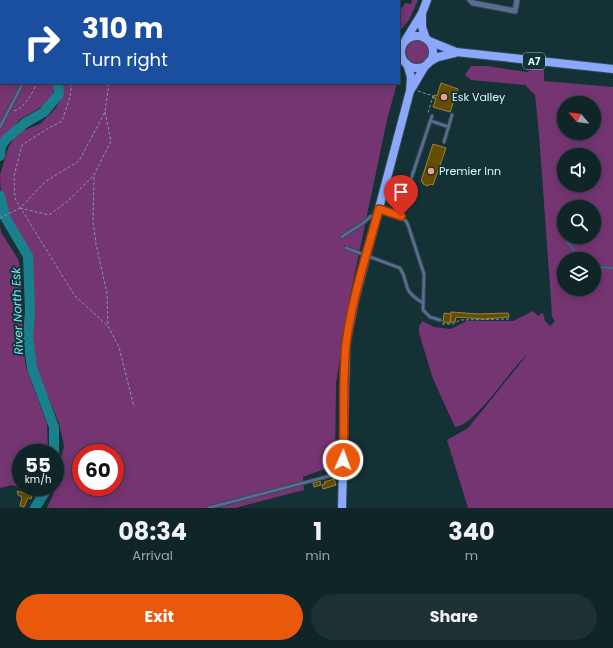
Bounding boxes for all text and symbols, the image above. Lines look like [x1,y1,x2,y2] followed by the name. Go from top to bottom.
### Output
[82,9,163,48] text: 310 m
[16,16,68,68] icon: right
[82,47,168,72] text: Turn right
[523,53,545,69] road number: A7
[452,89,506,105] place label: Esk Valley
[439,92,449,102] marker: Esk Valley
[557,96,601,140] north arrow
[557,96,601,296] map controls
[557,148,601,192] button: sound
[439,163,501,179] place label: Premier Inn
[426,166,436,176] marker: Premier Inn
[384,175,418,216] pin
[390,181,412,203] icon: arrive
[557,200,601,244] button: search
[557,252,601,296] button: layers
[7,266,27,355] water label: River North Esk
[322,439,364,481] position arrow
[72,444,124,496] speed limit sign: 60
[25,451,51,479] text: 55
[25,472,51,487] text: km/h
[118,515,187,548] text: 08:34
[313,515,322,548] text: 1
[448,515,495,548] text: 340
[132,546,173,565] text: Arrival
[305,546,330,565] text: min
[465,546,478,565] text: m
[16,594,303,640] button: Exit
[311,594,597,640] button: Share

